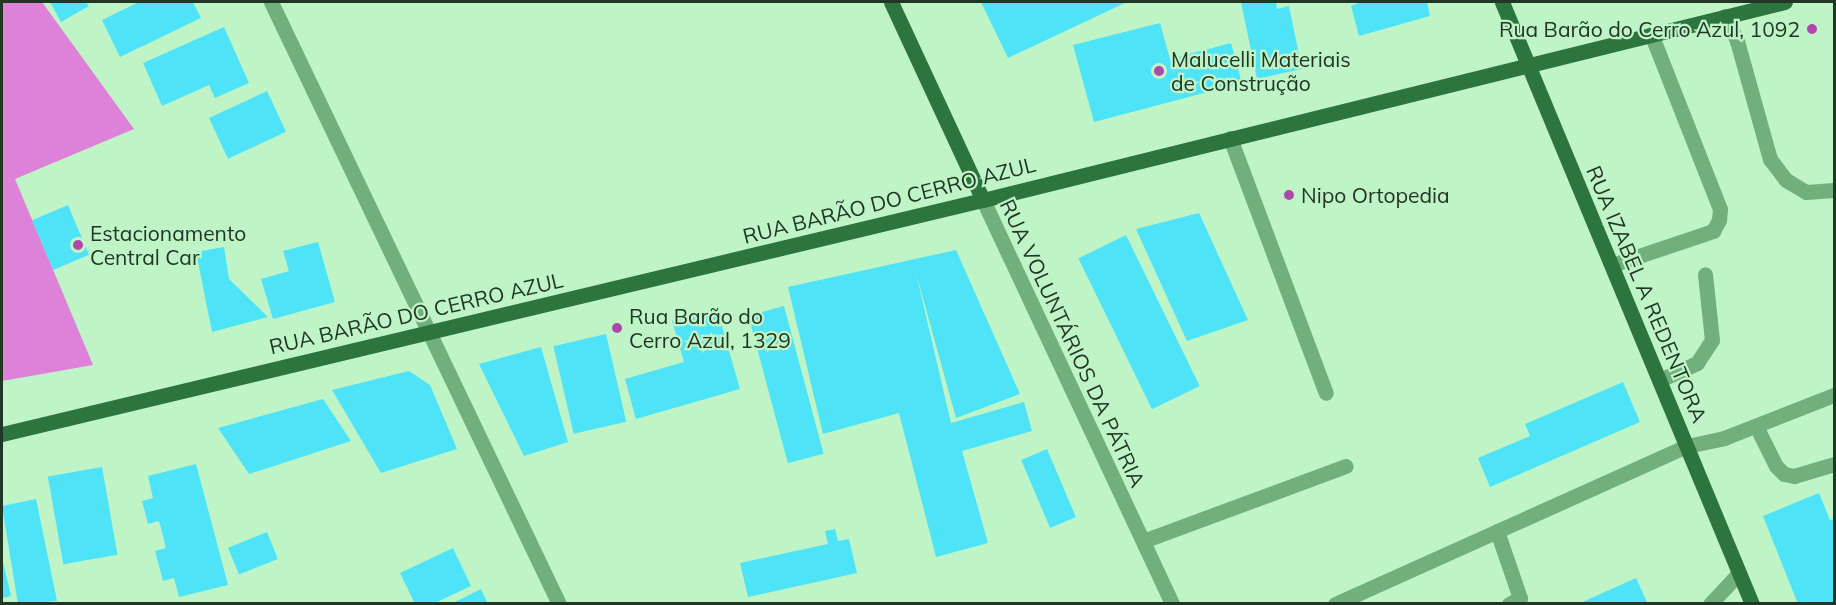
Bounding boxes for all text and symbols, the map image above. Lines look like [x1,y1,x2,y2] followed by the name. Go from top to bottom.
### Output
[1499,16,1800,42] place label: Rua Barão do Cerro Azul, 1092
[1805,22,1819,36] marker: Rua Barão do Cerro Azul, 1092
[1171,46,1351,96] place label: Malucelli Materiais de Construção
[1152,64,1166,78] marker: Malucelli Materiais de Construção
[740,151,1038,249] street label: RUA BARÃO DO CERRO AZUL
[1581,162,1713,426] street label: RUA IZABEL A REDENTORA
[1301,182,1450,208] place label: Nipo Ortopedia
[1282,188,1296,202] marker: Nipo Ortopedia
[995,195,1151,491] street label: RUA VOLUNTÁRIOS DA PÁTRIA
[90,220,246,270] place label: Estacionamento Central Car
[71,238,85,252] marker: Estacionamento Central Car
[267,267,565,359] street label: RUA BARÃO DO CERRO AZUL
[629,303,791,353] place label: Rua Barão do Cerro Azul, 1329
[610,321,624,335] marker: Rua Barão do Cerro Azul, 1329

